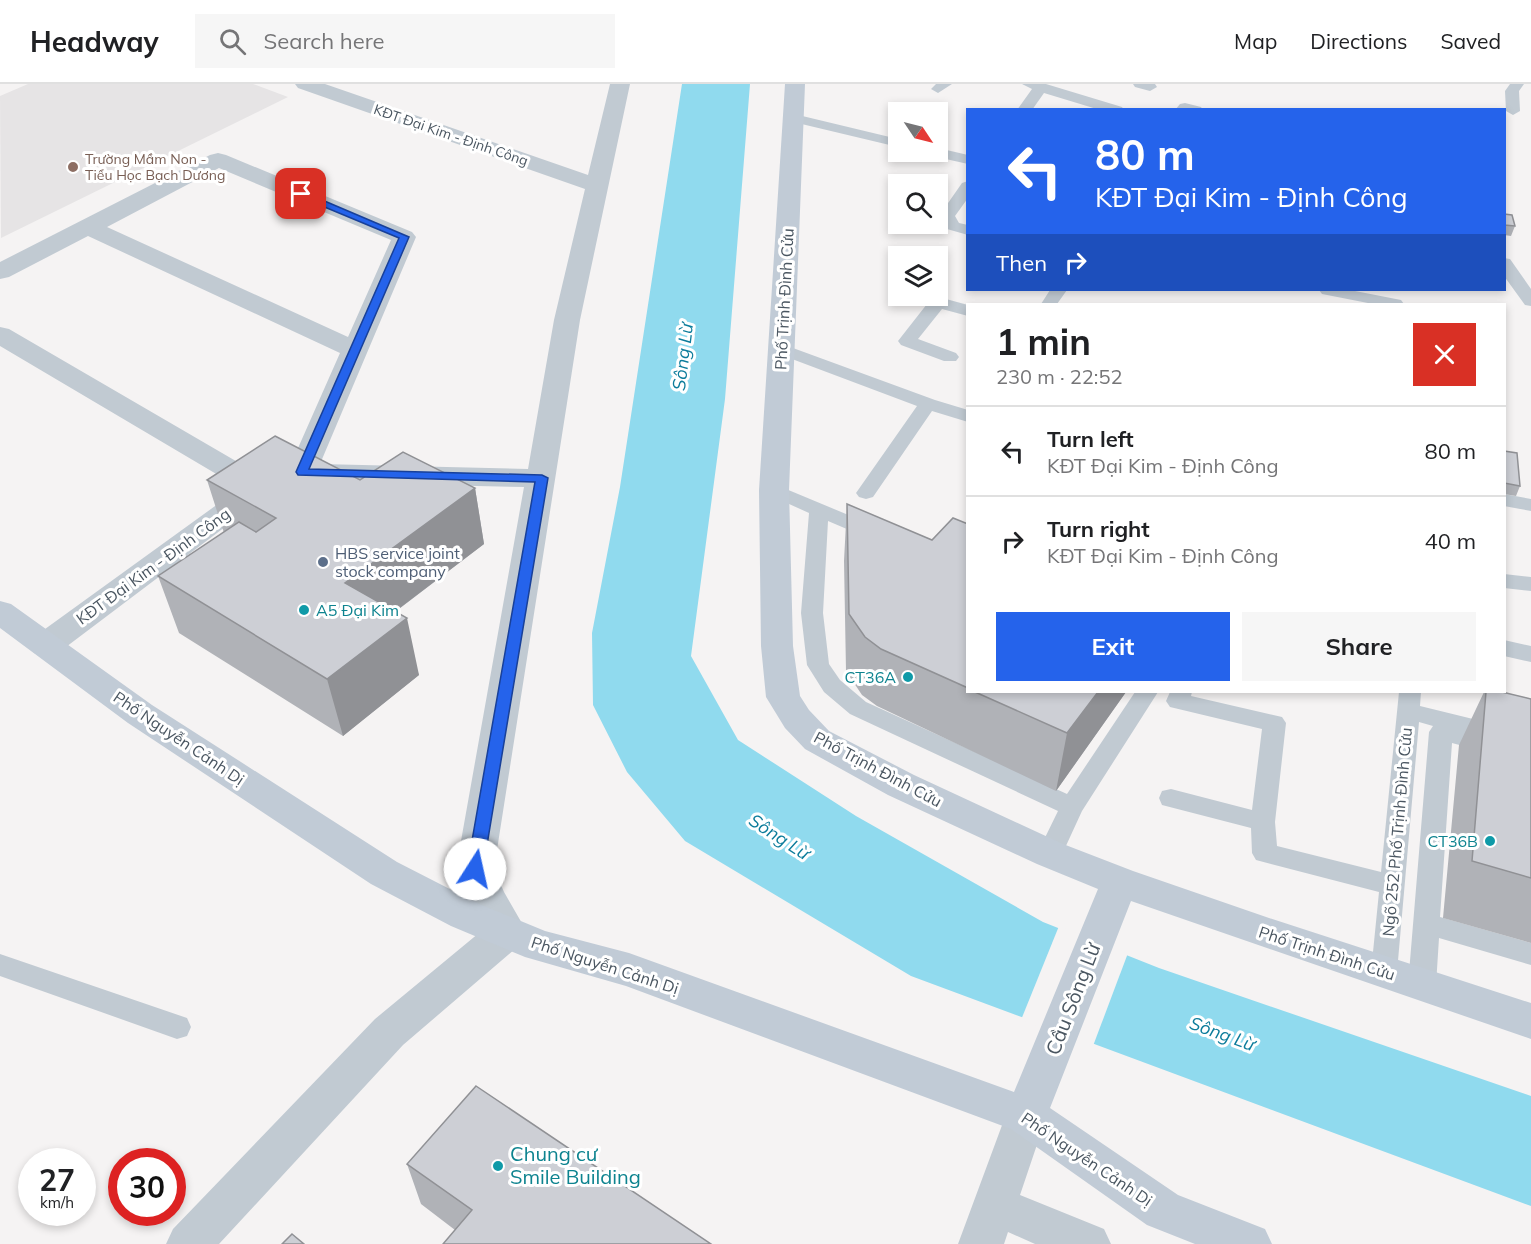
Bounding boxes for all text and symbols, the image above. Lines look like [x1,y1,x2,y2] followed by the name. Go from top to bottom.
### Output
[195,14,615,68] search box
[30,24,159,59] text: Headway
[216,25,249,58] icon: search
[264,27,385,55] text: Search here
[1234,28,1277,54] text: Map
[1310,28,1407,54] text: Directions
[1440,28,1501,54] text: Saved
[371,100,531,170] street label: KĐT Đại Kim - Định Công
[888,102,948,162] north arrow
[888,102,948,306] map controls
[1095,128,1195,181] text: 80 m
[996,132,1074,210] icon: left
[85,150,225,184] place label: Trường Mầm Non - Tiểu Học Bạch Dương
[66,160,80,174] marker: Trường Mầm Non - Tiểu Học Bạch Dương
[275,168,326,219] pin
[888,174,948,234] button: search
[284,177,317,210] icon: arrive
[1095,180,1408,214] text: KĐT Đại Kim - Định Công
[770,228,798,370] street label: Phố Trịnh Đình Cửu
[888,246,948,306] button: layers
[1059,246,1092,279] icon: right
[996,249,1047,277] text: Then
[667,319,698,392] water label: Sông Lừ
[996,319,1091,364] text: 1 min
[1413,323,1476,386] button: close
[996,364,1122,389] text: 230 m · 22:52
[1047,425,1134,453] text: Turn left
[996,435,1029,468] icon: left
[1425,437,1476,465] text: 80 m
[1047,453,1279,478] text: KĐT Đại Kim - Định Công
[72,503,234,629] street label: KĐT Đại Kim - Định Công
[1047,515,1150,543] text: Turn right
[996,525,1029,558] icon: right
[1425,527,1476,555] text: 40 m
[335,543,460,581] place label: HBS service joint stock company
[1047,543,1279,568] text: KĐT Đại Kim - Định Công
[316,555,330,569] marker: HBS service joint stock company
[316,600,399,620] place label: A5 Đại Kim
[297,603,311,617] marker: A5 Đại Kim
[996,612,1230,681] button: Exit
[1242,612,1476,681] button: Share
[845,667,896,687] place label: CT36A
[901,670,915,684] marker: CT36A
[110,687,248,789] street label: Phố Nguyễn Cảnh Dị
[811,727,945,811] street label: Phố Trịnh Đình Cửu
[1378,727,1416,937] street label: Ngõ 252 Phố Trịnh Đình Cửu
[745,809,816,866] water label: Sông Lừ
[1427,831,1478,851] place label: CT36B
[1483,834,1497,848] marker: CT36B
[443,837,507,901] position arrow
[1256,922,1398,984] street label: Phố Trịnh Đình Cửu
[529,932,681,998] street label: Phố Nguyễn Cảnh Dị
[1040,938,1106,1058] street label: Cầu Sông Lừ
[1186,1011,1260,1057] water label: Sông Lừ
[1018,1108,1156,1210] street label: Phố Nguyễn Cảnh Dị
[510,1141,641,1189] place label: Chung cư Smile Building
[108,1148,186,1226] speed limit sign: 30
[491,1159,505,1173] marker: Chung cư Smile Building
[39,1161,75,1199] text: 27
[40,1193,74,1212] text: km/h

